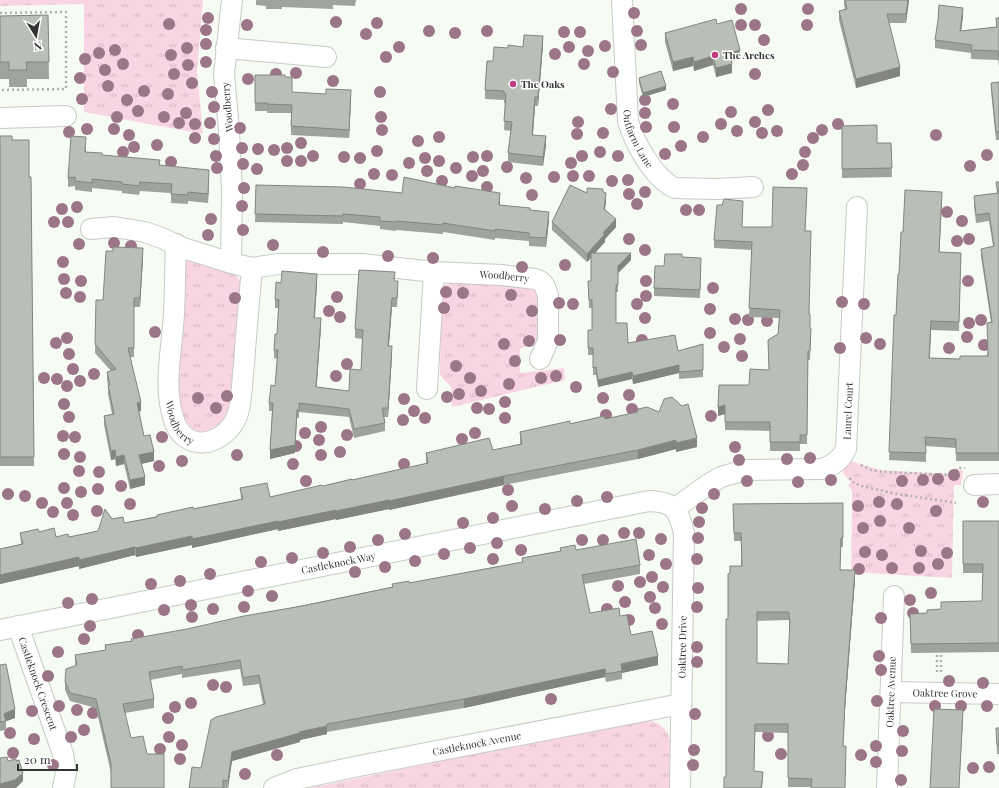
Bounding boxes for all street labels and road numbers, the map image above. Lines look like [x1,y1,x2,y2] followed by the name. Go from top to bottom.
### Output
[218,82,236,133] street label: Woodberry
[620,109,657,171] street label: Outfarm Lane
[478,267,530,285] street label: Woodberry
[839,382,856,440] street label: Laurel Court
[162,399,196,448] street label: Woodberry
[300,548,377,577] street label: Castleknock Way
[674,615,690,679] street label: Oaktree Drive
[15,635,61,732] street label: Castleknock Crescent
[882,656,899,728] street label: Oaktree Avenue
[912,685,978,701] street label: Oaktree Grove
[431,728,522,759] street label: Castleknock Avenue

